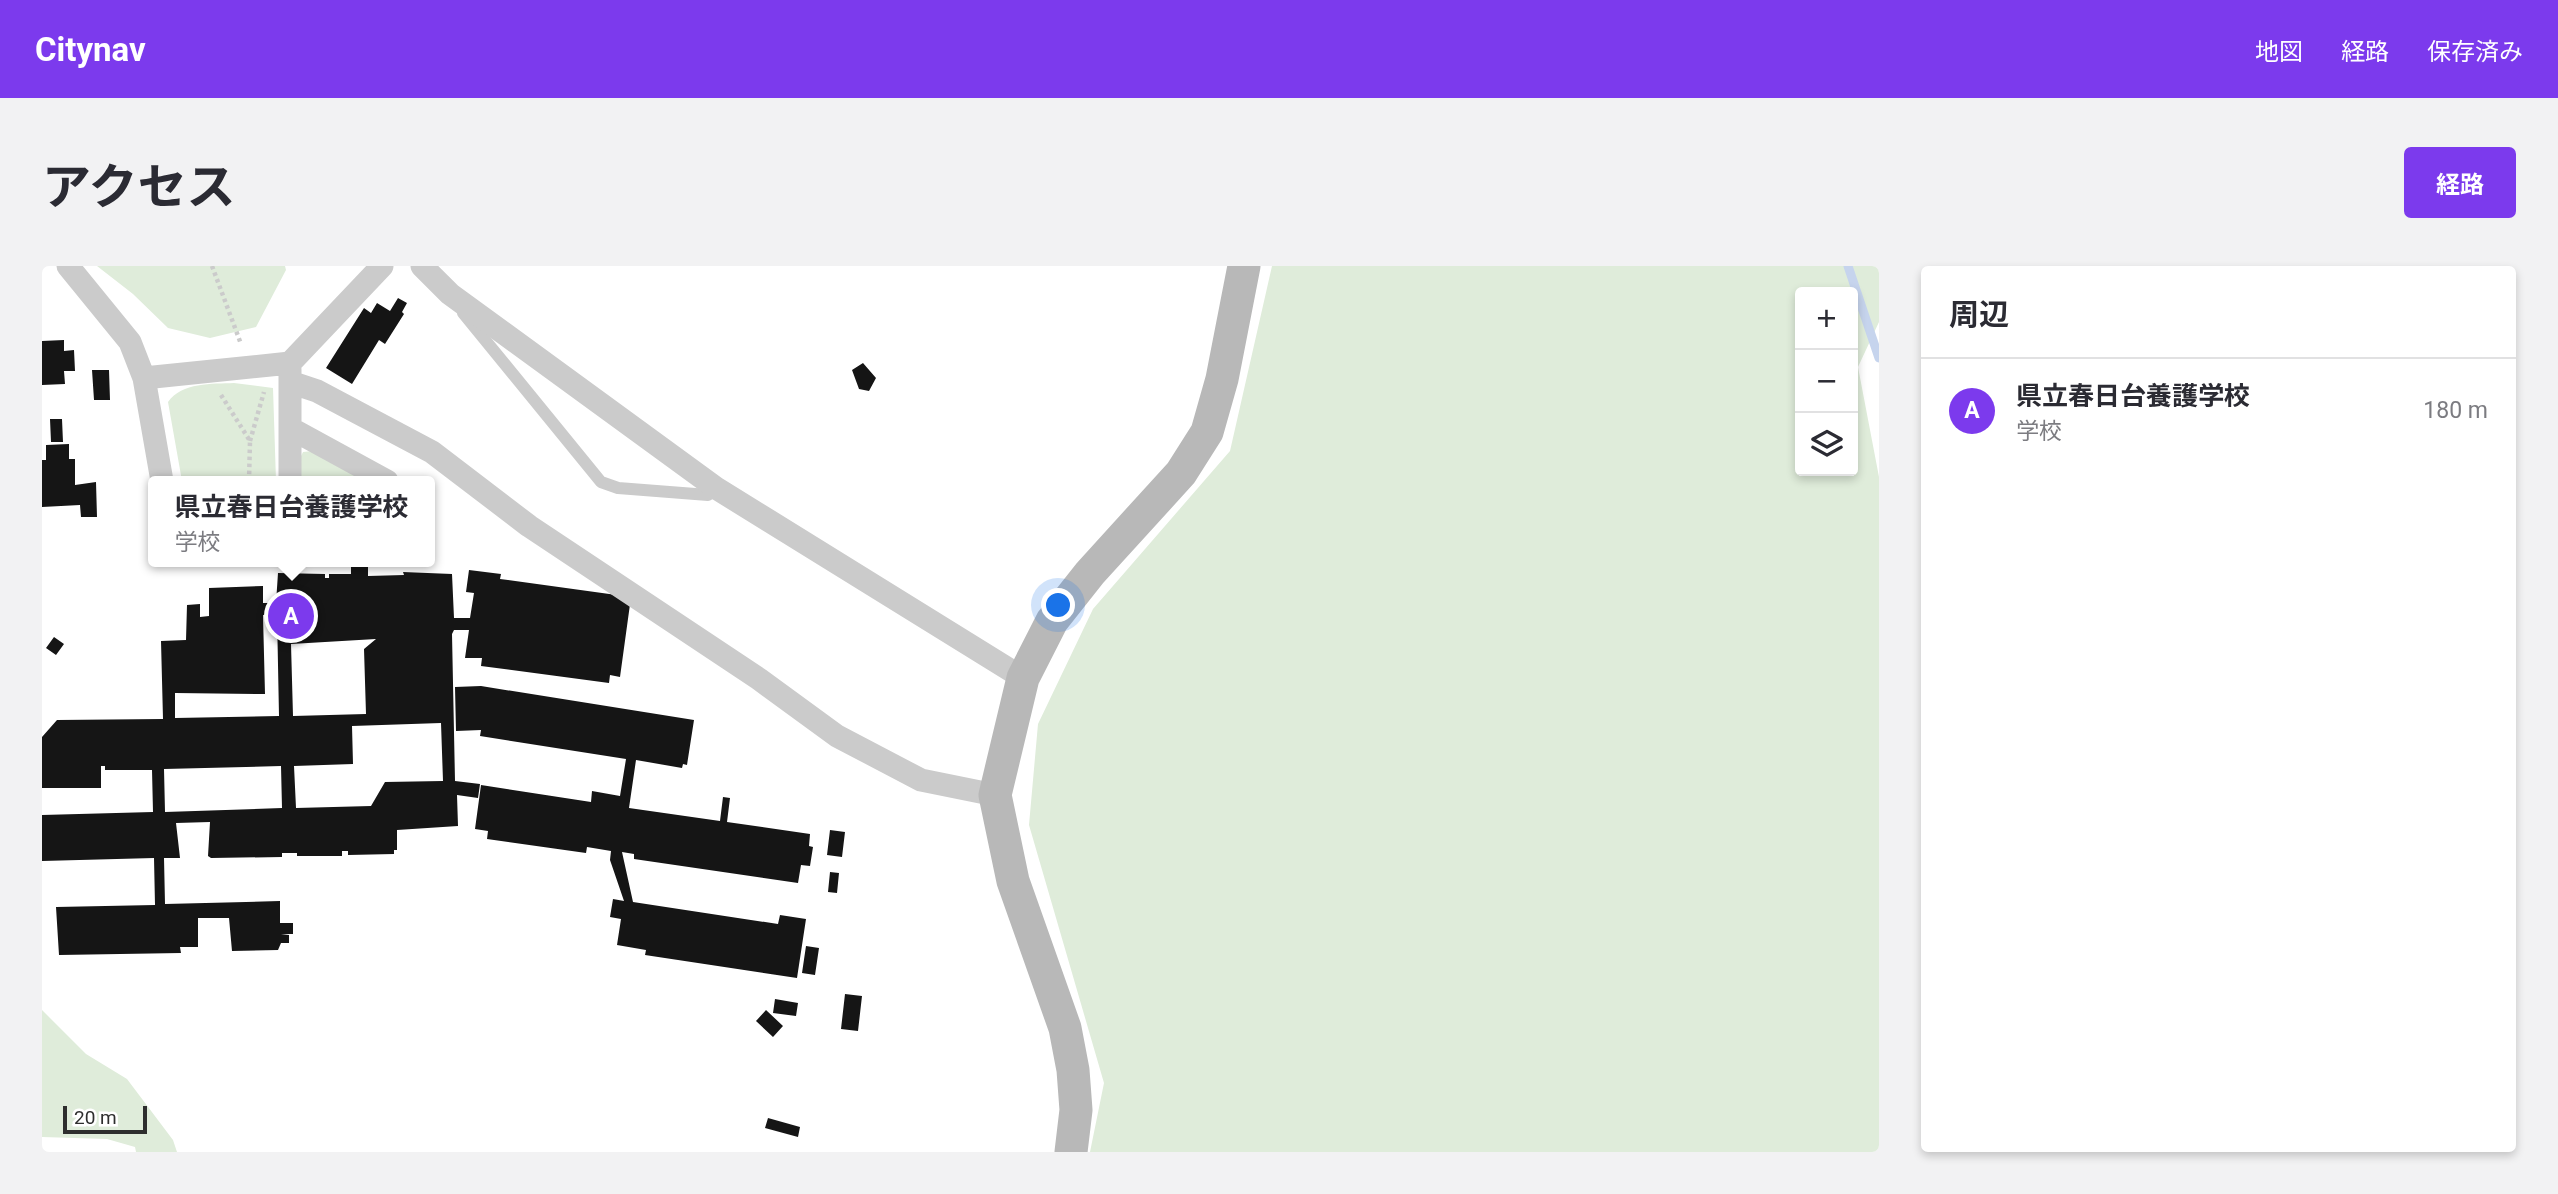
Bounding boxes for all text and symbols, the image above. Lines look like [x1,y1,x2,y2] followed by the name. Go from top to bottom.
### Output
[35,30,146,69] text: Citynav
[2255,38,2303,66] text: 地図
[2341,38,2389,66] text: 経路
[2427,38,2523,66] text: 保存済み
[2404,147,2516,218] button: 経路
[42,159,236,216] text: アクセス
[1795,287,1858,476] map controls
[1795,287,1858,350] button: +
[1949,297,2009,332] text: 周辺
[1795,350,1858,413] button: −
[2016,381,2250,411] text: 県立春日台養護学校
[1964,397,1980,424] text: A
[2423,397,2488,424] text: 180 m
[1795,413,1858,476] button: layers
[2016,418,2062,445] text: 学校
[148,476,435,567] popup
[174,492,409,522] text: 県立春日台養護学校
[174,529,220,556] text: 学校
[1041,588,1075,622] your location
[268,590,314,642] pin: A
[63,1103,147,1135] scale bar
[74,1106,117,1129] text: 20 m

